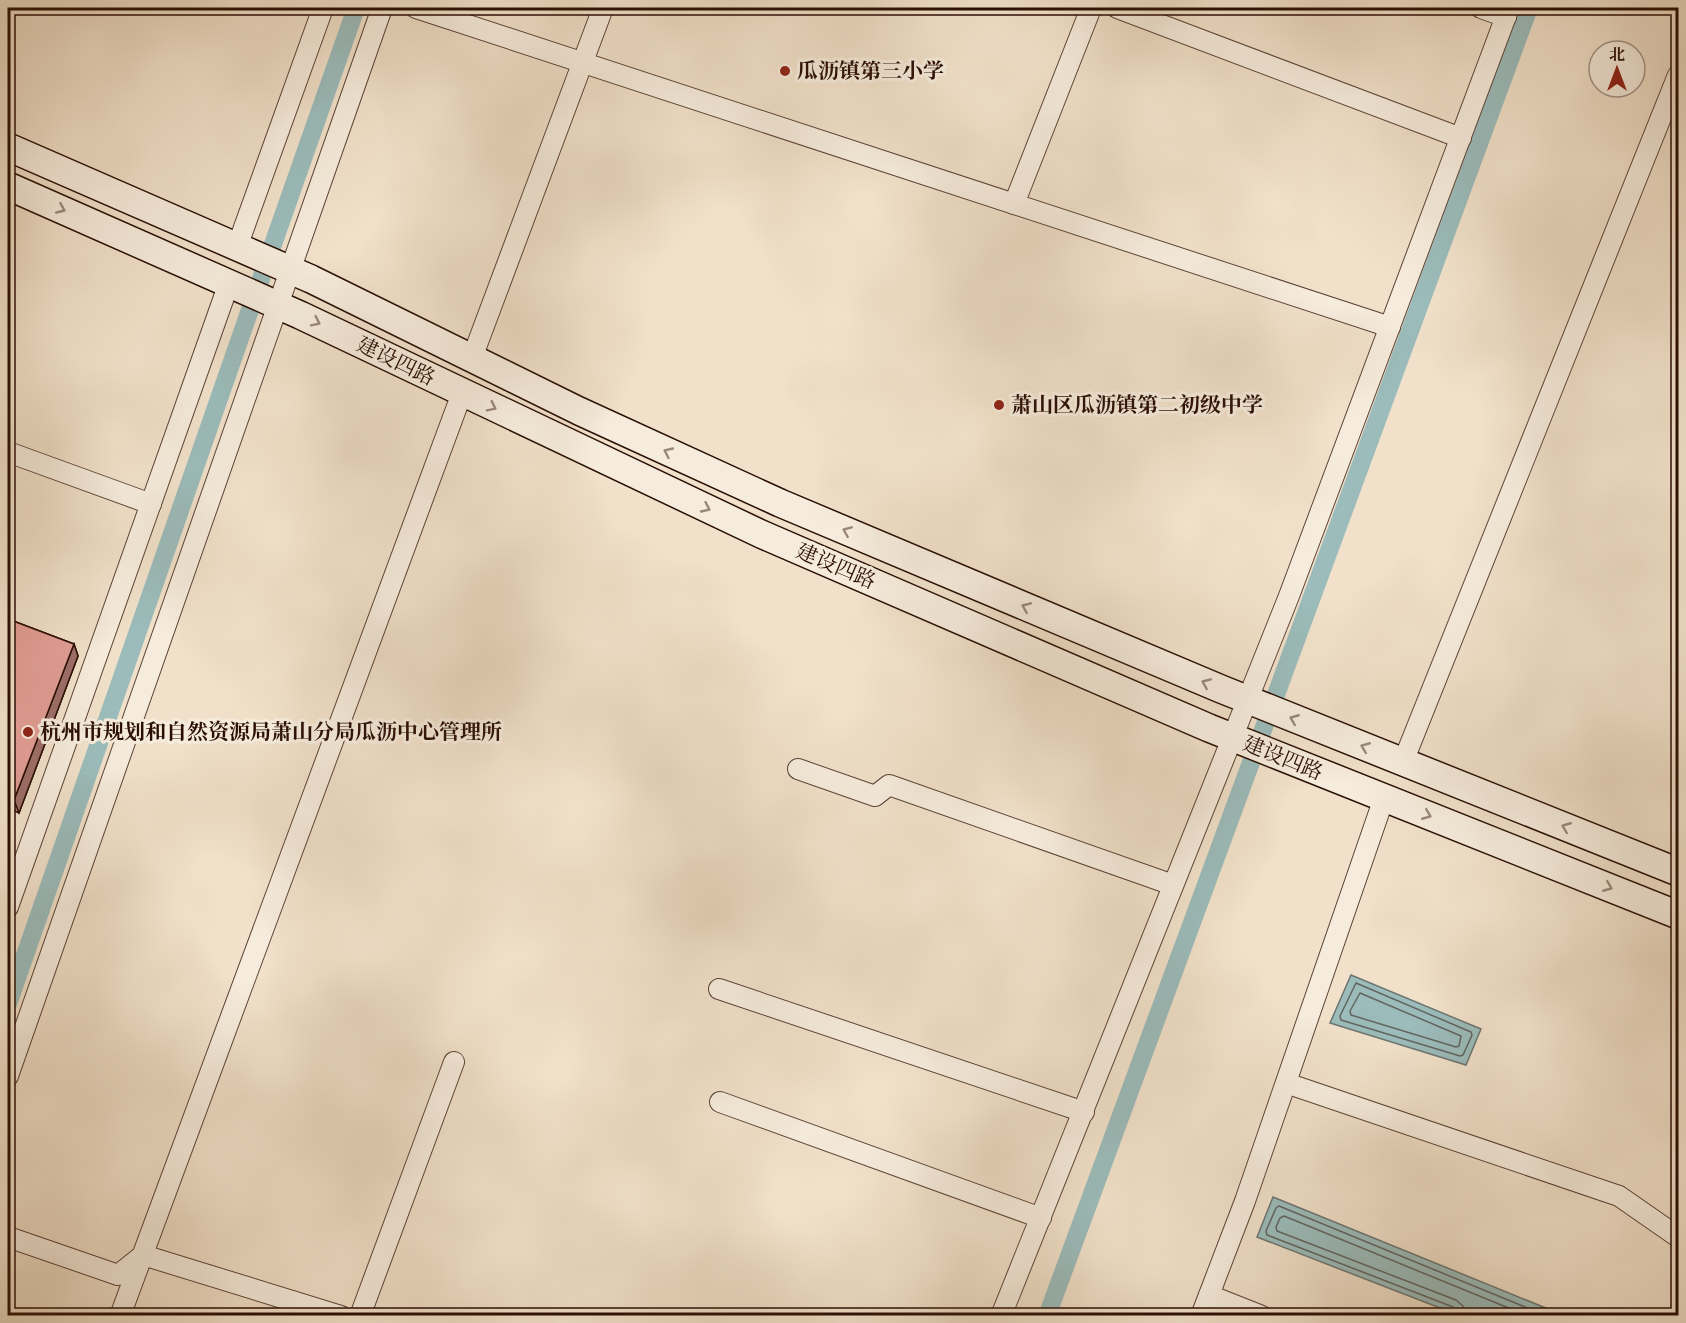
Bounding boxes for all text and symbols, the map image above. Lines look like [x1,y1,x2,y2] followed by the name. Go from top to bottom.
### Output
[1587,39,1647,99] north arrow
[1609,45,1625,64] text: 北
[797,59,944,83] place label: 瓜沥镇第三小学
[778,64,792,78] marker: 瓜沥镇第三小学
[55,202,66,214] one-way arrow
[309,315,320,327] one-way arrow
[353,332,439,390] street label: 建设四路
[1011,393,1263,417] place label: 萧山区瓜沥镇第二初级中学
[992,398,1006,412] marker: 萧山区瓜沥镇第二初级中学
[485,400,496,412] one-way arrow
[664,448,675,460] one-way arrow
[699,501,710,513] one-way arrow
[842,526,853,538] one-way arrow
[793,539,879,593] street label: 建设四路
[1021,602,1032,614] one-way arrow
[1201,678,1212,690] one-way arrow
[1289,713,1299,726] one-way arrow
[40,720,502,744] place label: 杭州市规划和自然资源局萧山分局瓜沥中心管理所
[21,725,35,739] marker: 杭州市规划和自然资源局萧山分局瓜沥中心管理所
[1240,731,1326,785] street label: 建设四路
[1360,742,1371,754] one-way arrow
[1420,808,1431,820] one-way arrow
[1561,822,1572,834] one-way arrow
[1602,880,1613,892] one-way arrow

